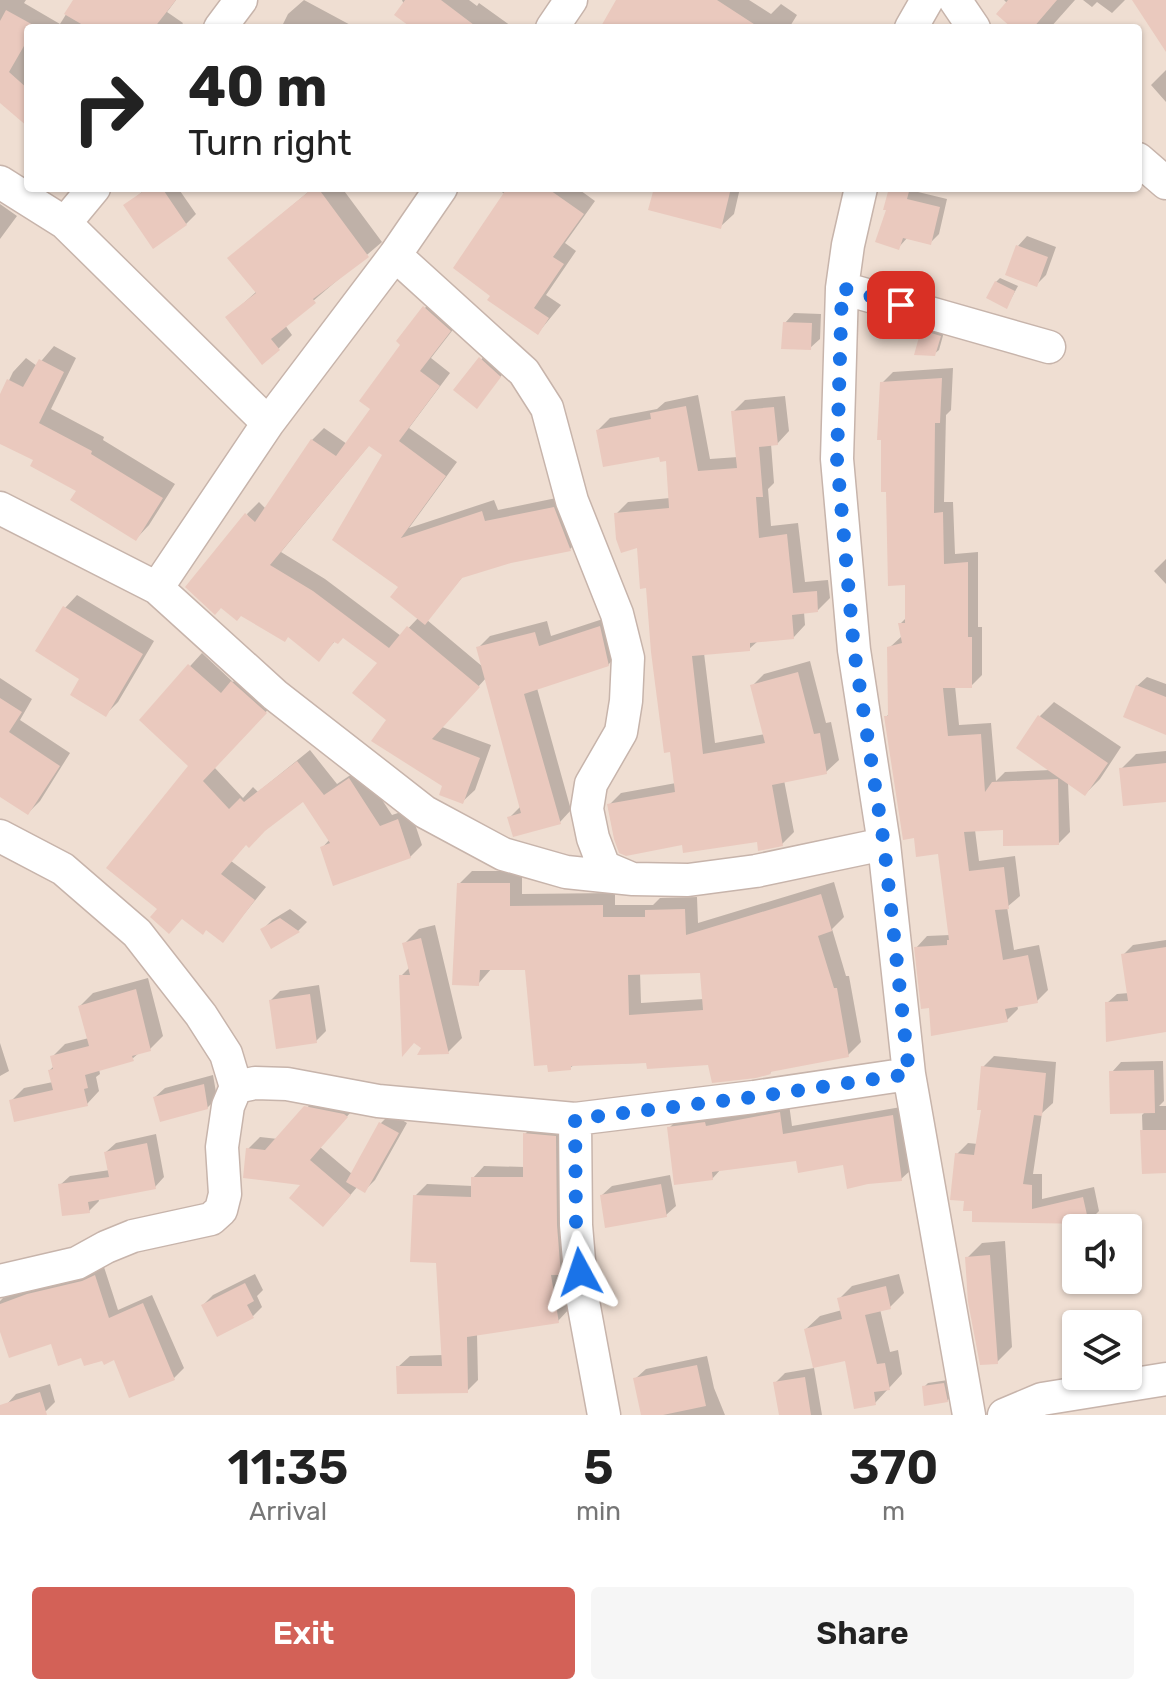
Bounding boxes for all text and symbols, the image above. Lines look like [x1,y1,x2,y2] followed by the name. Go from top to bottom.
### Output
[188,54,328,120] text: 40 m
[56,56,160,160] icon: right
[188,121,352,164] text: Turn right
[867,271,935,339] pin
[879,283,923,327] icon: arrive
[1062,1214,1142,1390] map controls
[1062,1214,1142,1294] button: sound
[538,1230,622,1314] position arrow
[1062,1310,1142,1390] button: layers
[228,1439,348,1496] text: 11:35
[583,1439,614,1496] text: 5
[849,1439,938,1496] text: 370
[249,1496,327,1527] text: Arrival
[576,1496,621,1527] text: min
[882,1496,905,1527] text: m
[32,1587,575,1679] button: Exit
[591,1587,1134,1679] button: Share

